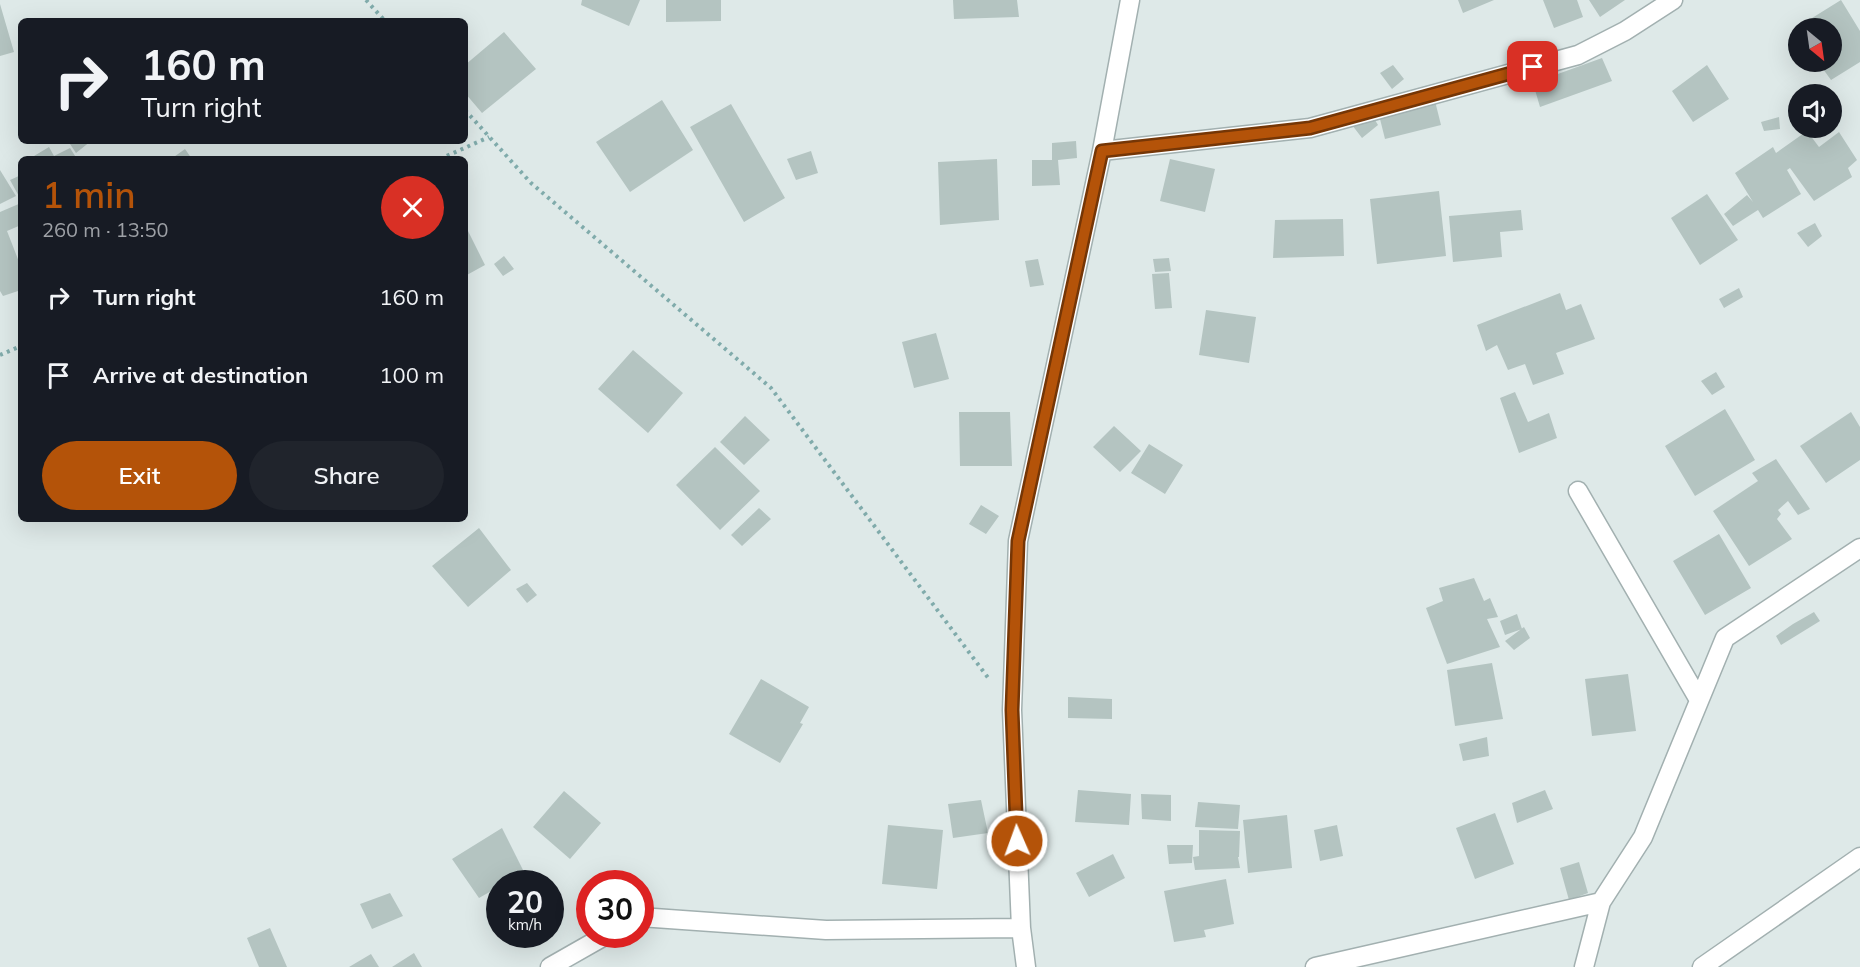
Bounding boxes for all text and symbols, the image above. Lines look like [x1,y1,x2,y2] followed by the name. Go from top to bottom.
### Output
[1788,18,1842,72] north arrow
[1788,18,1842,138] map controls
[141,38,266,91] text: 160 m
[1507,41,1558,92] pin
[42,42,120,120] icon: right
[1516,50,1549,83] icon: arrive
[1788,84,1842,138] button: sound
[141,90,261,124] text: Turn right
[42,172,136,217] text: 1 min
[381,176,444,239] button: close
[42,217,168,242] text: 260 m · 13:50
[42,281,75,314] icon: right
[93,283,196,311] text: Turn right
[379,283,444,311] text: 160 m
[42,359,75,392] icon: arrive
[93,361,308,389] text: Arrive at destination
[379,361,444,389] text: 100 m
[42,441,237,510] button: Exit
[249,441,444,510] button: Share
[985,809,1049,873] position arrow
[576,870,654,948] speed limit sign: 30
[507,883,543,921] text: 20
[508,915,542,934] text: km/h

